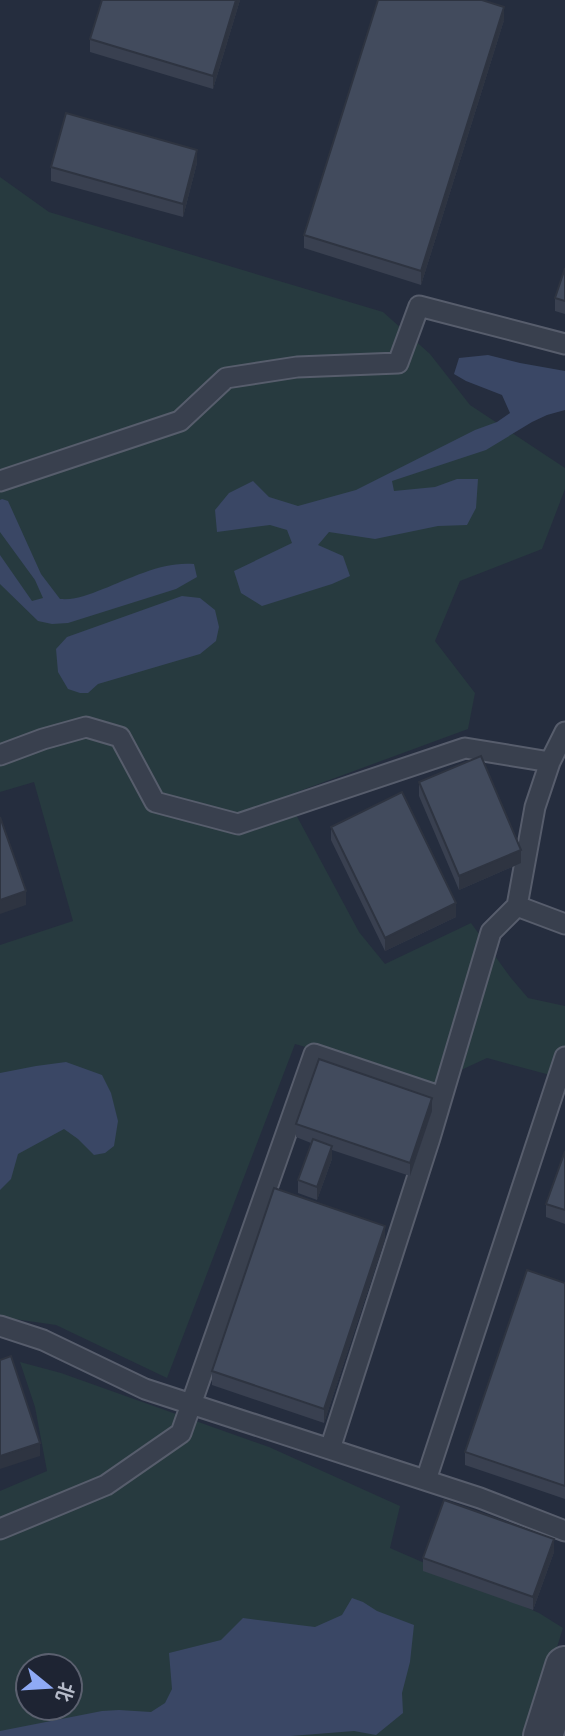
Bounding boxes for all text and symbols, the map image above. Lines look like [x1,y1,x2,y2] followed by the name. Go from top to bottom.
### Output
[14,1652,84,1722] north arrow
[52,1680,79,1705] text: 北

